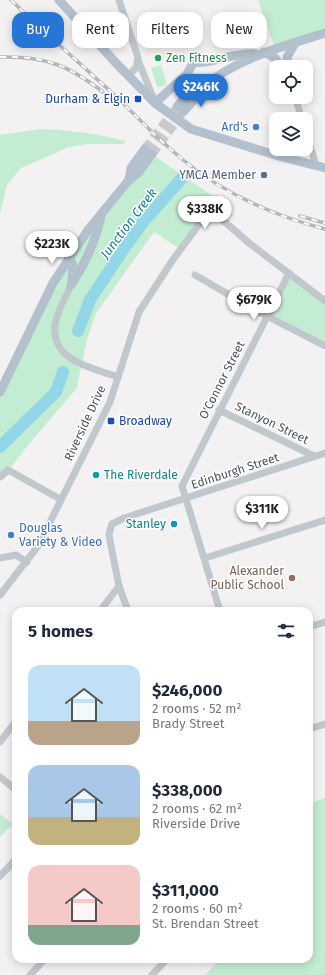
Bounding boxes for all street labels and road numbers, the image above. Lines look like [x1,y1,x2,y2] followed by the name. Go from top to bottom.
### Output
[196,338,248,421] street label: O'Connor Street
[61,383,109,463] street label: Riverside Drive
[233,399,312,447] street label: Stanyon Street
[189,450,281,492] street label: Edinburgh Street

